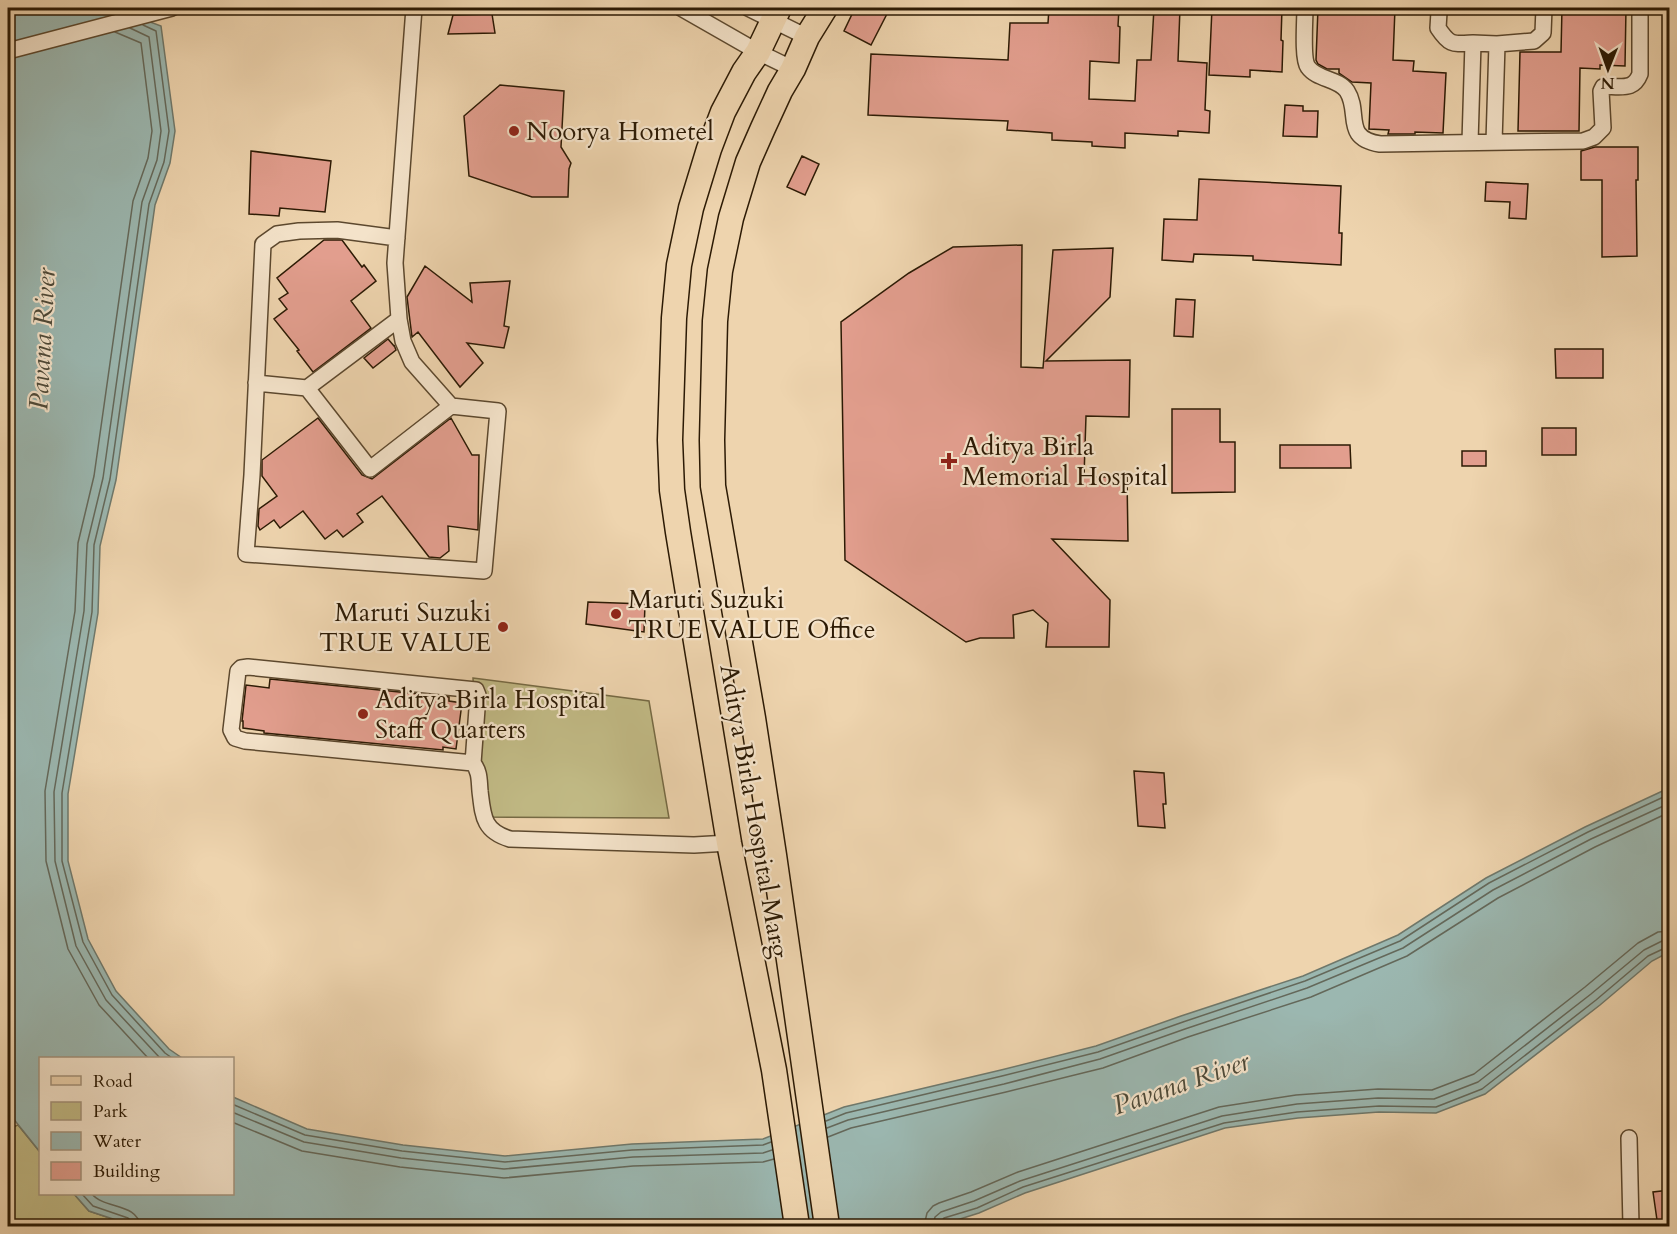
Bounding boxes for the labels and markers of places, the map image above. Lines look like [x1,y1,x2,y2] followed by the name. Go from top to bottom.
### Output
[526,114,714,149] place label: Noorya Hometel
[507,124,521,138] marker: Noorya Hometel
[962,429,1168,494] place label: Aditya Birla Memorial Hospital
[940,452,958,470] marker: Aditya Birla Memorial Hospital
[628,582,876,647] place label: Maruti Suzuki TRUE VALUE Office
[319,595,491,660] place label: Maruti Suzuki TRUE VALUE
[609,607,623,621] marker: Maruti Suzuki TRUE VALUE Office
[496,620,510,634] marker: Maruti Suzuki TRUE VALUE
[375,682,606,747] place label: Aditya Birla Hospital Staff Quarters
[356,707,370,721] marker: Aditya Birla Hospital Staff Quarters

